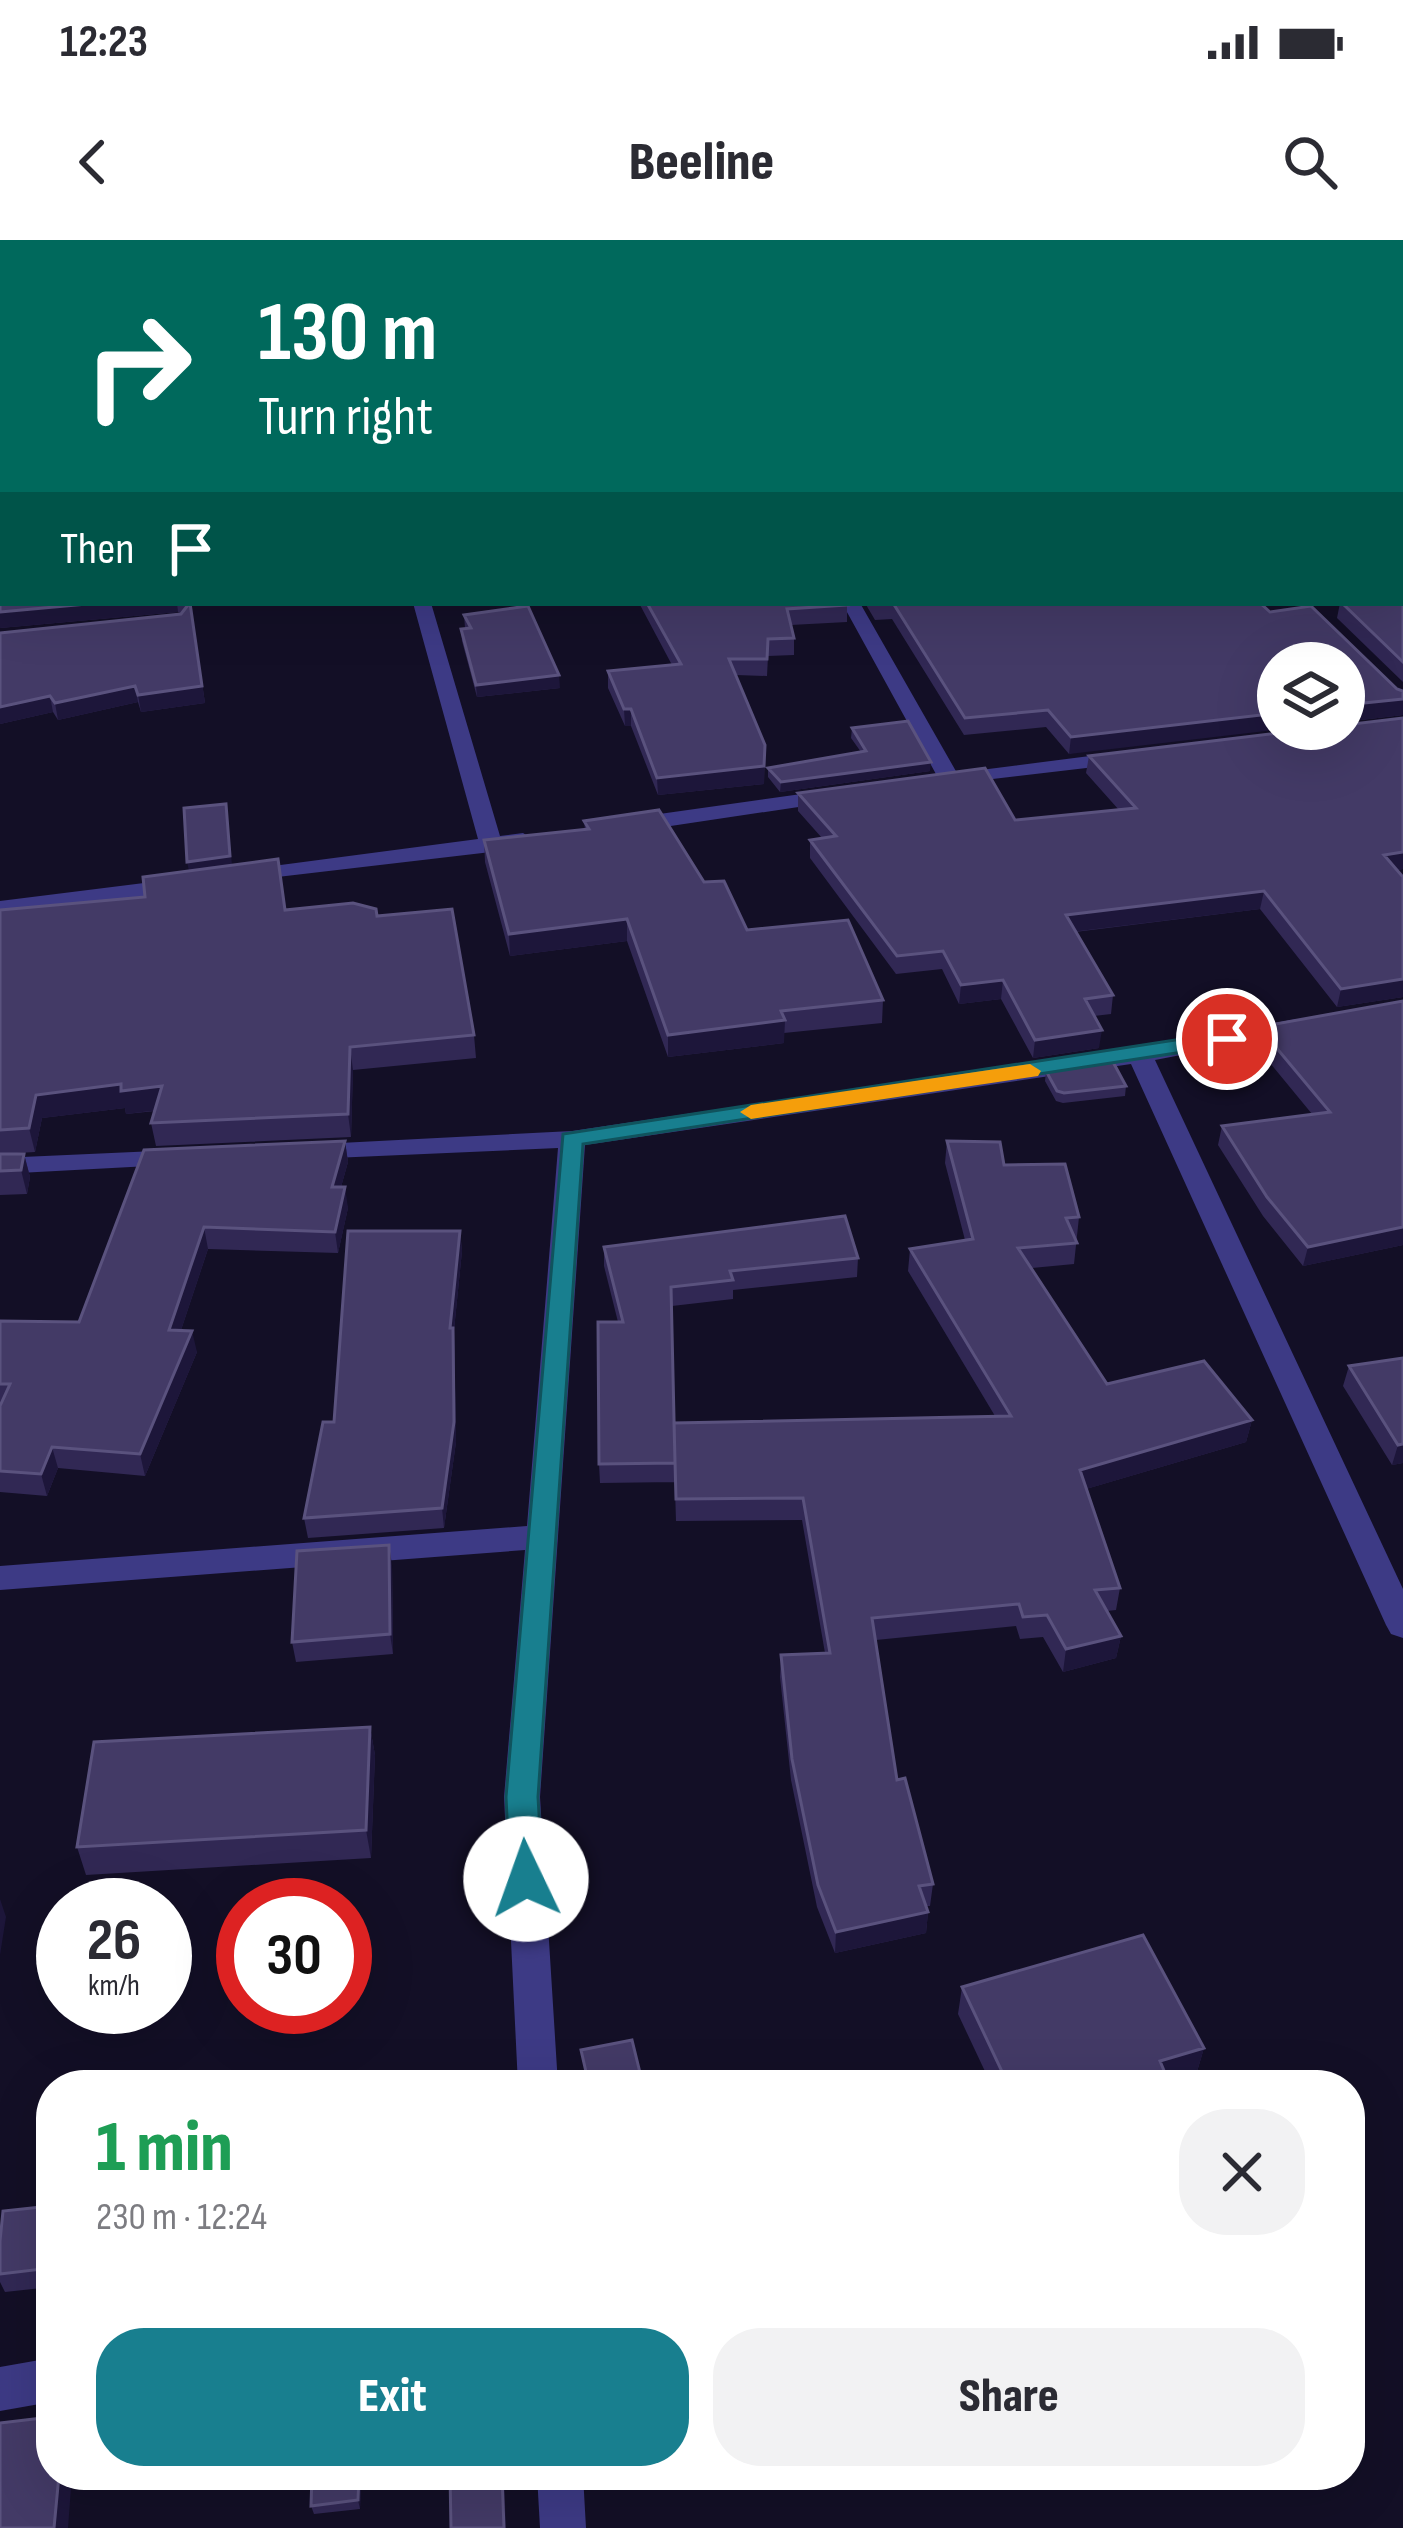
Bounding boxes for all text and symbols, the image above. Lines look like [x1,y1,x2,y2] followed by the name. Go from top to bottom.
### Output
[60,15,148,70] text: 12:23
[60,129,126,195] icon: back
[1277,129,1343,195] icon: search
[629,130,774,195] text: Beeline
[258,283,437,384] text: 130 m
[60,288,216,444] icon: right
[258,385,433,450] text: Turn right
[158,516,224,582] icon: arrive
[60,522,134,577] text: Then
[1257,642,1365,750] map controls
[1257,642,1365,750] button: layers
[1176,988,1278,1090] pin
[1194,1006,1260,1072] icon: arrive
[463,1816,589,1942] position arrow
[216,1878,372,2034] speed limit sign: 30
[87,1905,141,1977] text: 26
[88,1968,140,2004] text: km/h
[96,2105,233,2192] text: 1 min
[1179,2109,1305,2235] button: close
[96,2194,267,2241] text: 230 m · 12:24
[96,2328,689,2466] button: Exit
[713,2328,1305,2466] button: Share

